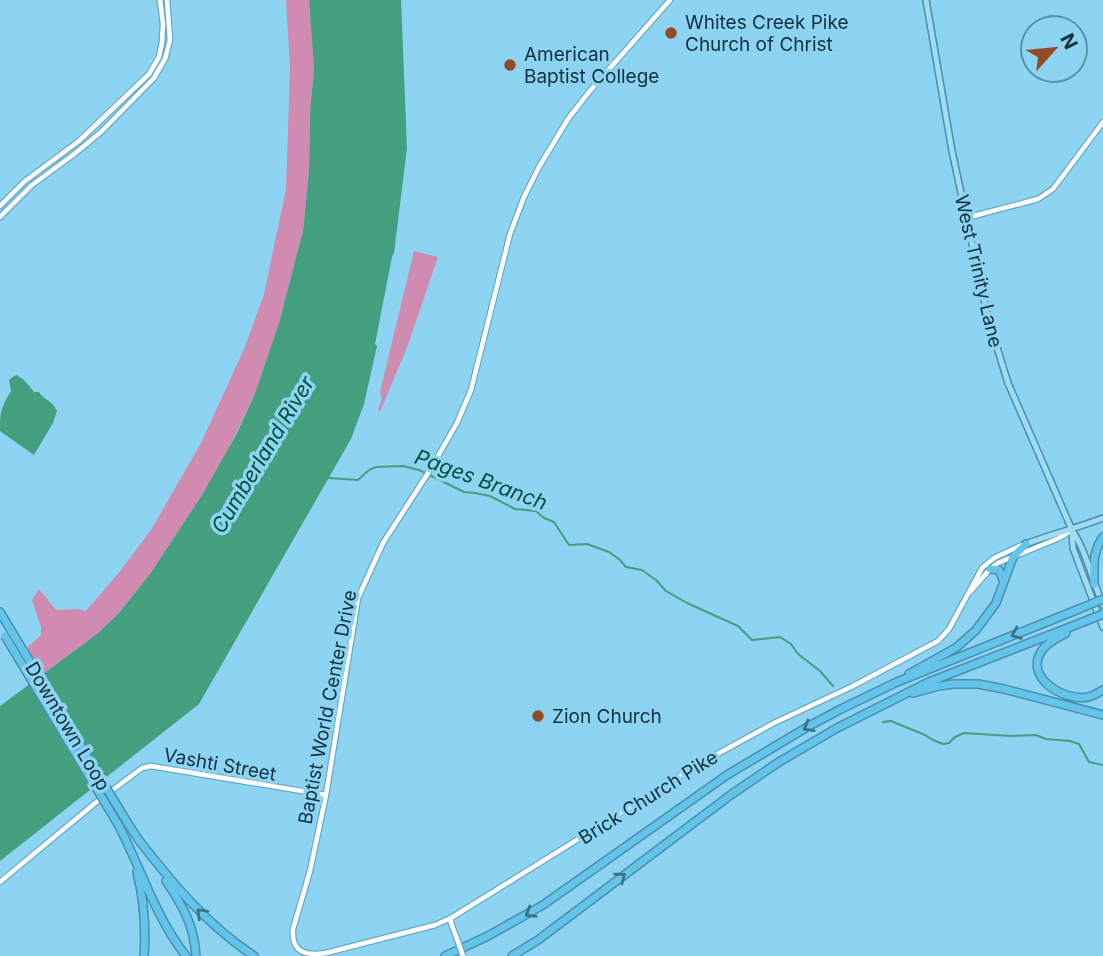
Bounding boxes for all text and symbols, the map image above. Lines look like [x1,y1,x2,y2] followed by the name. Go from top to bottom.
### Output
[685,11,849,56] place label: Whites Creek Pike Church of Christ
[1019,14,1089,84] north arrow
[663,25,679,41] marker: Whites Creek Pike Church of Christ
[1055,30,1082,53] text: N
[524,43,659,88] place label: American Baptist College
[502,57,518,73] marker: American Baptist College
[950,193,1007,350] street label: West Trinity Lane
[206,371,320,538] water label: Cumberland River
[411,444,551,515] water label: Pages Branch
[293,588,362,826] street label: Baptist World Center Drive
[1010,626,1022,640] one-way arrow
[20,658,115,795] street label: Downtown Loop
[552,705,662,728] place label: Zion Church
[530,708,546,724] marker: Zion Church
[803,719,816,732] one-way arrow
[162,743,278,786] street label: Vashti Street
[575,745,722,849] street label: Brick Church Pike
[613,873,626,886] one-way arrow
[524,904,537,917] one-way arrow
[196,909,209,922] one-way arrow

